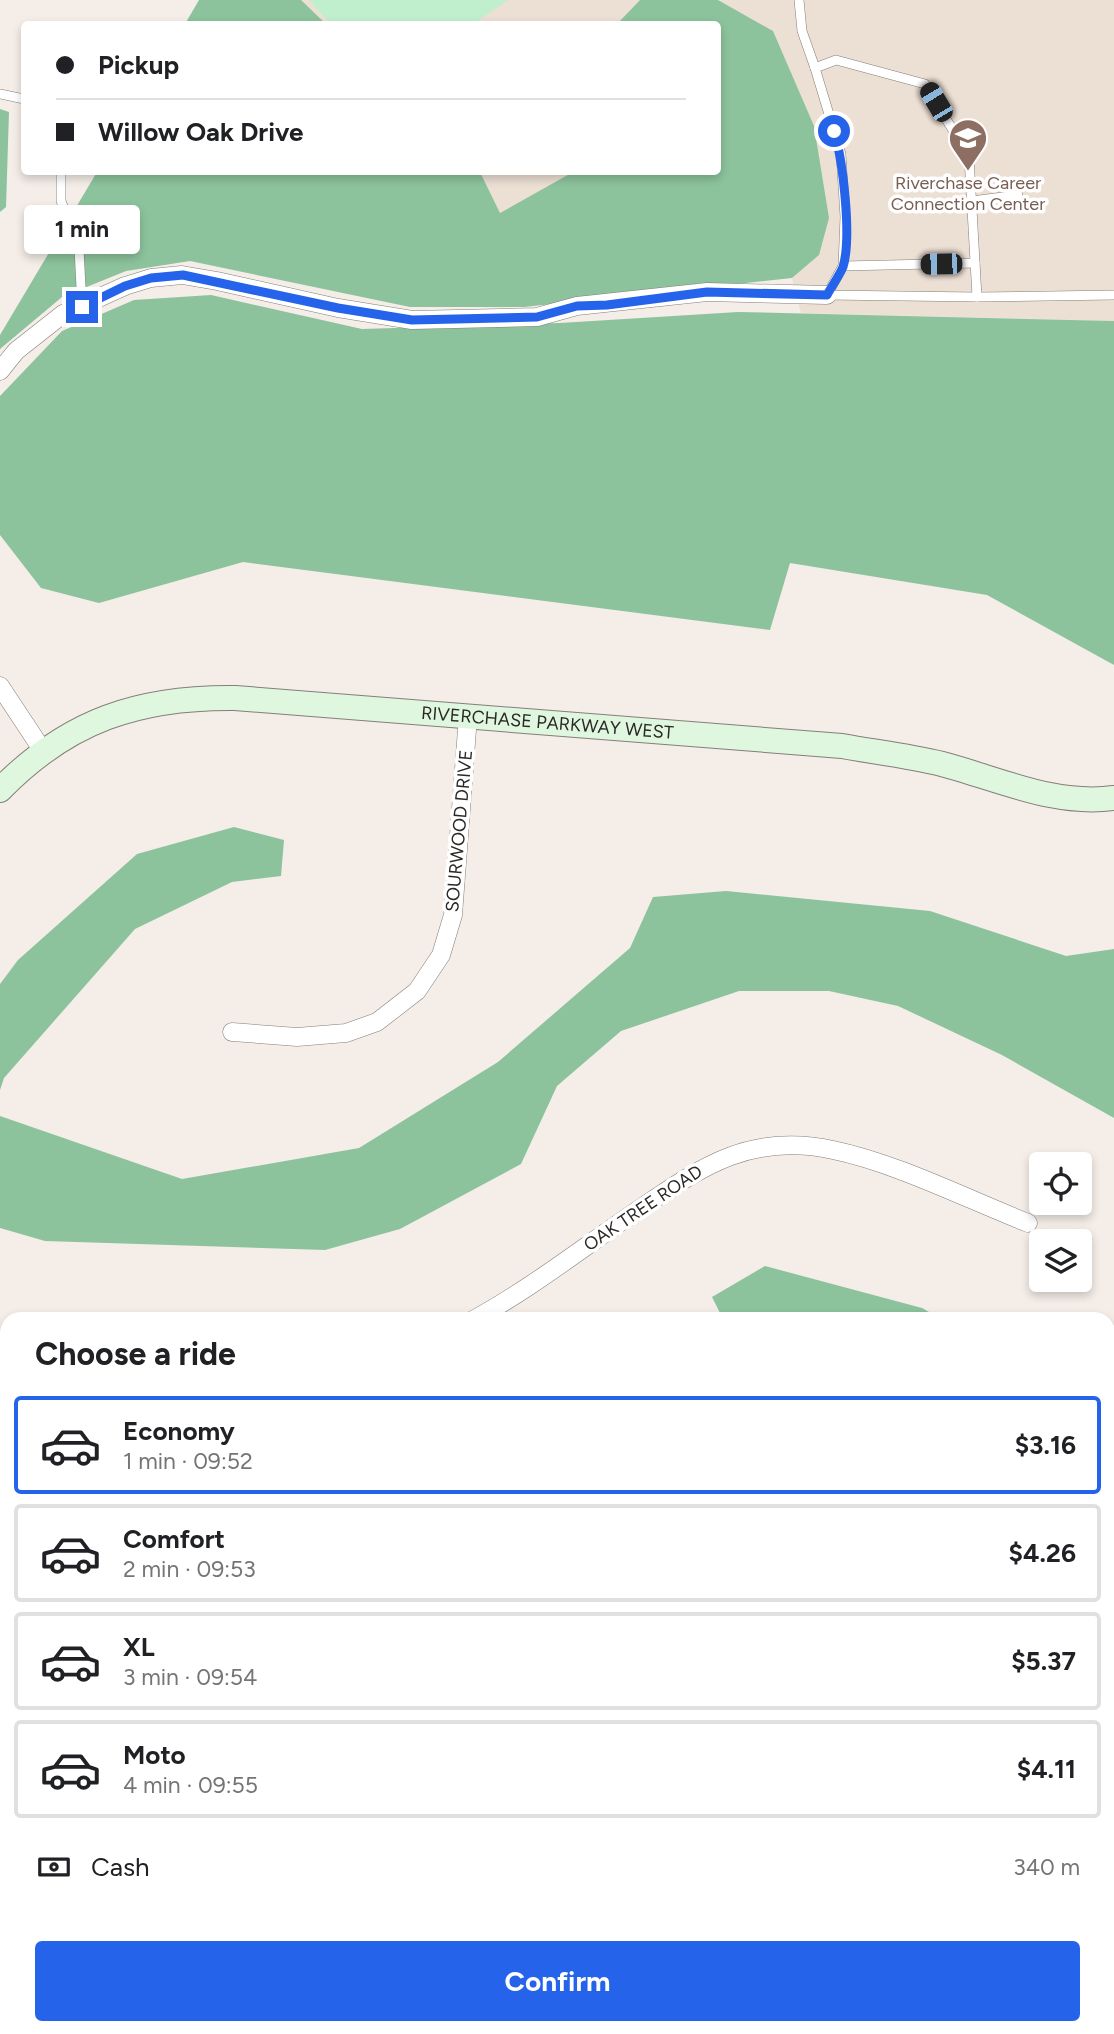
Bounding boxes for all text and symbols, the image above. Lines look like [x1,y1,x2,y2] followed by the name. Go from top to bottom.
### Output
[98,49,179,81] text: Pickup
[917,79,956,125] car
[818,115,850,147] route start
[98,116,303,148] text: Willow Oak Drive
[947,117,989,172] school or university icon: Riverchase Career Connection Center
[891,172,1045,215] place label: Riverchase Career Connection Center
[24,205,140,254] callout: 1 min
[55,215,109,243] text: 1 min
[920,253,963,275] car
[66,291,98,323] route end
[420,702,675,744] street label: RIVERCHASE PARKWAY WEST
[441,749,477,913] street label: SOURWOOD DRIVE
[1029,1152,1092,1292] map controls
[1029,1152,1092,1215] button: locate
[579,1160,707,1256] street label: OAK TREE ROAD
[1029,1229,1092,1292] button: layers
[35,1335,236,1373] text: Choose a ride
[39,1414,102,1477] icon: car
[123,1415,235,1447] text: Economy
[1015,1429,1076,1461] text: $3.16
[123,1447,253,1475] text: 1 min · 09:52
[39,1522,102,1585] icon: car
[123,1523,225,1555] text: Comfort
[1009,1537,1076,1569] text: $4.26
[123,1555,256,1583] text: 2 min · 09:53
[39,1630,102,1693] icon: car
[123,1631,155,1663] text: XL
[1011,1645,1076,1677] text: $5.37
[123,1663,257,1691] text: 3 min · 09:54
[39,1738,102,1801] icon: car
[123,1739,186,1771] text: Moto
[1017,1753,1076,1785] text: $4.11
[123,1771,258,1799] text: 4 min · 09:55
[35,1848,73,1886] icon: cash
[91,1851,150,1883] text: Cash
[1013,1853,1080,1881] text: 340 m
[35,1941,1080,2021] button: Confirm

